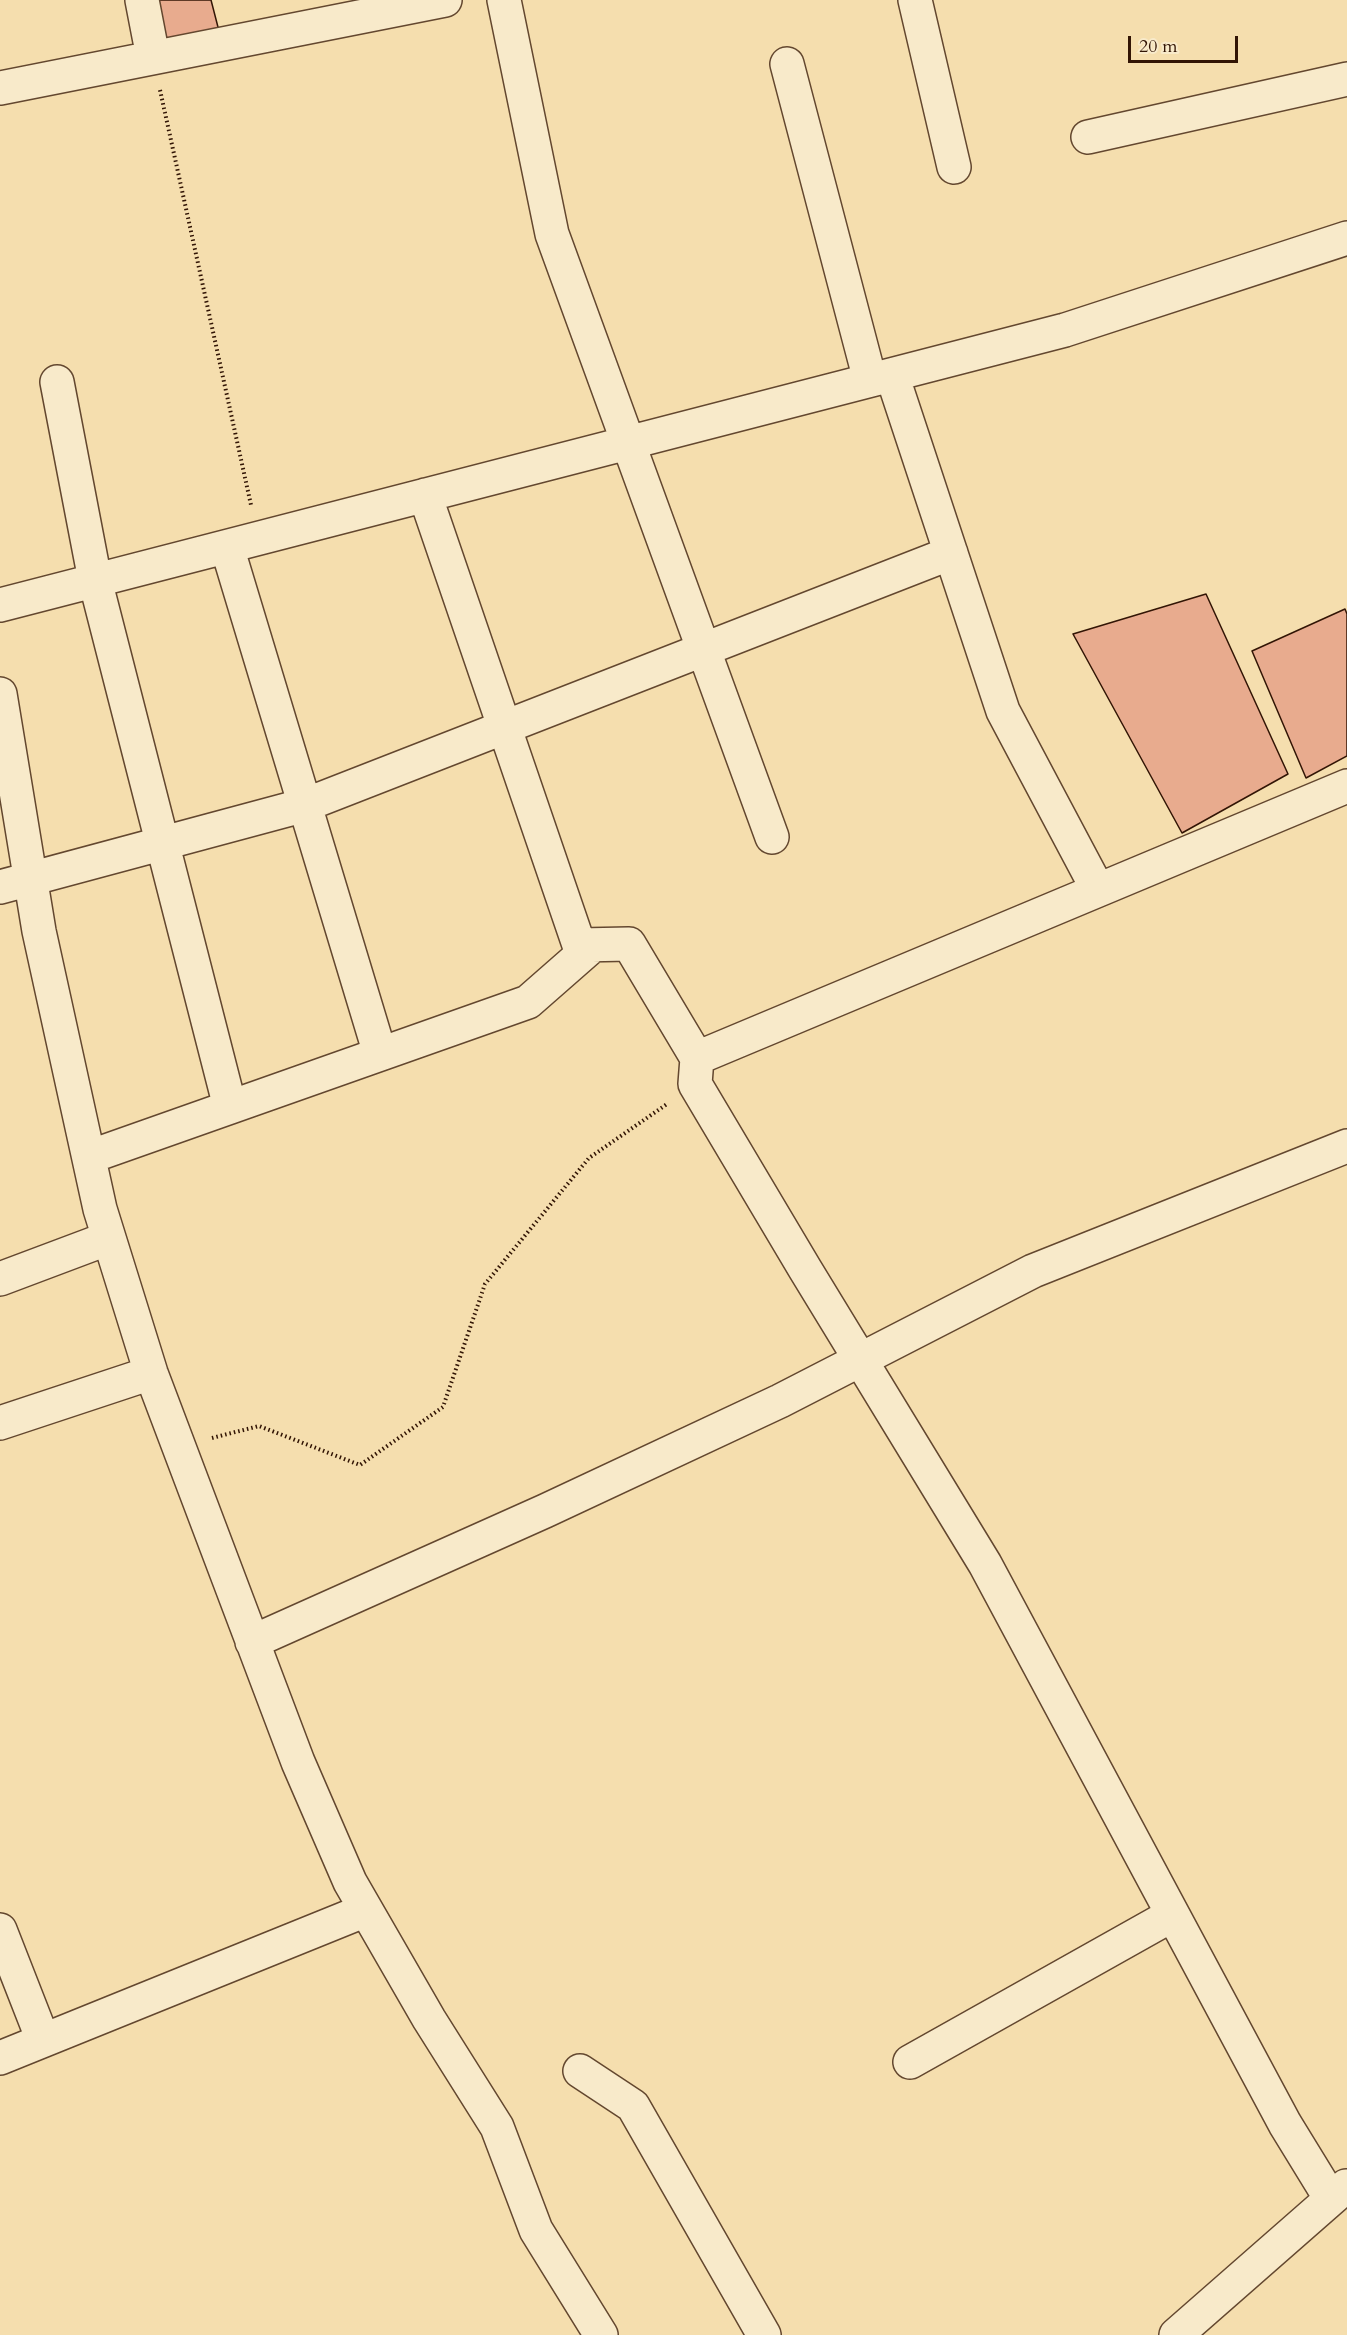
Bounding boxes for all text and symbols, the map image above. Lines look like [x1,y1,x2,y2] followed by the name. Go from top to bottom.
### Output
[1131,24,1240,62] scale bar
[1139,34,1178,59] text: 20 m

